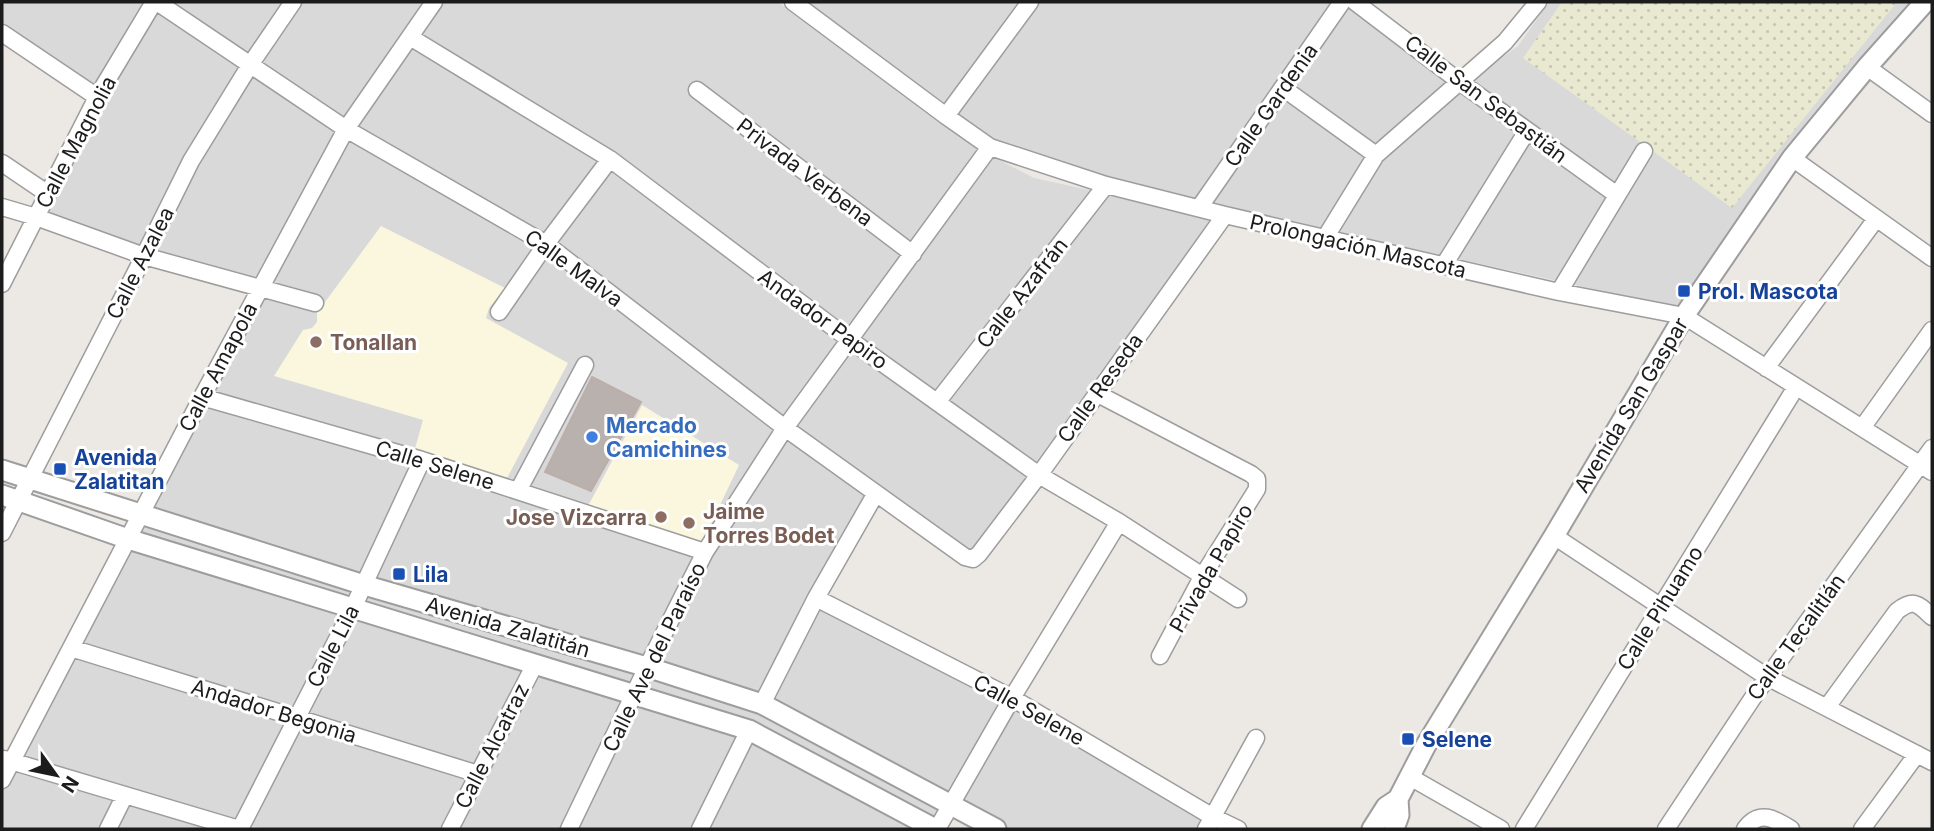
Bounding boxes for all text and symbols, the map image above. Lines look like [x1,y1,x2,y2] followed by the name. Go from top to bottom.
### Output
[1400,30,1572,168] street label: Calle San Sebastián
[1219,38,1323,172] street label: Calle Gardenia
[31,72,121,212] street label: Calle Magnolia
[732,113,878,231] street label: Privada Verbena
[101,203,179,323] street label: Calle Azalea
[1247,209,1469,283] street label: Prolongación Mascota
[520,224,628,312] street label: Calle Malva
[971,233,1073,353] street label: Calle Azafrán
[753,264,893,374] street label: Andador Papiro
[1698,279,1838,304] place label: Prol. Mascota
[1676,283,1692,299] marker: Prol. Mascota
[174,298,262,436] street label: Calle Amapola
[1569,313,1693,497] street label: Avenida San Gaspar
[1052,329,1148,447] street label: Calle Reseda
[330,330,417,355] place label: Tonallan
[308,334,324,350] marker: Tonallan
[606,413,727,462] place label: Mercado Camichines
[584,429,600,445] marker: Mercado Camichines
[372,435,498,495] street label: Calle Selene
[74,445,164,494] place label: Avenida Zalatitan
[52,461,68,477] marker: Avenida Zalatitan
[703,499,835,548] place label: Jaime Torres Bodet
[1164,499,1258,637] street label: Privada Papiro
[506,505,647,530] place label: Jose Vizcarra
[653,509,669,525] marker: Jose Vizcarra
[681,515,697,531] marker: Jaime Torres Bodet
[1612,541,1708,675] street label: Calle Pihuamo
[597,558,711,756] street label: Calle Ave del Paraíso
[413,562,448,587] place label: Lila
[391,566,407,582] marker: Lila
[1742,569,1850,705] street label: Calle Tecalitlán
[423,592,593,662] street label: Avenida Zalatitán
[302,601,364,691] street label: Calle Lila
[969,669,1089,751] street label: Calle Selene
[188,674,360,748] street label: Andador Begonia
[450,679,534,813] street label: Calle Alcatraz
[1422,727,1492,752] place label: Selene
[1400,731,1416,747] marker: Selene
[21,740,91,810] north arrow
[56,772,83,796] text: N

